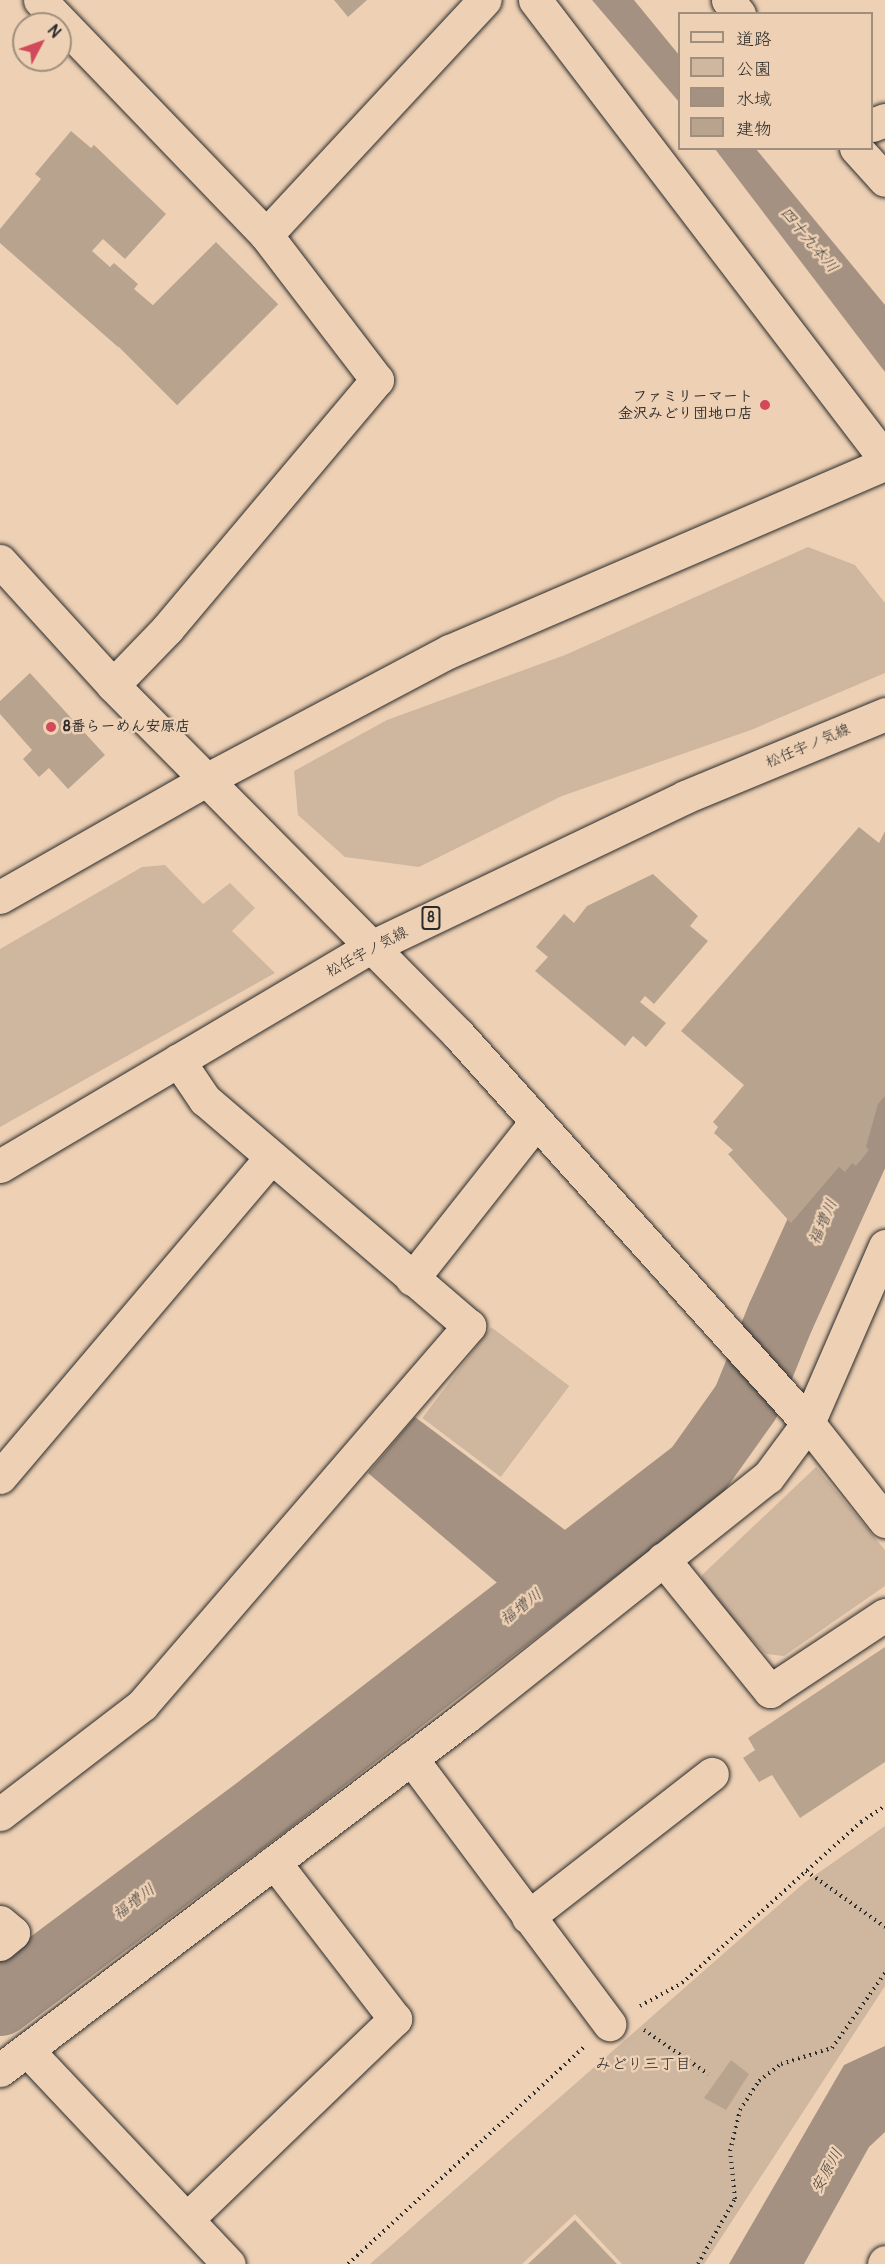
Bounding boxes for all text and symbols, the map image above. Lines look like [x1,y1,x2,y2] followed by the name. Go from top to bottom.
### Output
[12,12,72,72] north arrow
[678,12,873,150] legend
[43,21,65,42] text: N
[736,28,772,51] text: 道路
[736,58,772,81] text: 公園
[736,88,772,111] text: 水域
[736,118,772,141] text: 建物
[776,203,842,277] water label: 四十九本川
[618,387,753,422] place label: ファミリーマート 金沢みどり団地口店
[758,398,772,412] marker: ファミリーマート 金沢みどり団地口店
[63,718,191,736] place label: 8番らーめん安原店
[44,720,58,734] marker: 8番らーめん安原店
[763,720,853,772] street label: 松任宇ノ気線
[420,907,442,929] road number: 8
[323,923,411,981] street label: 松任宇ノ気線
[804,1196,842,1248] water label: 福増川
[496,1585,546,1629] water label: 福増川
[109,1880,159,1924] water label: 福増川
[595,2054,691,2074] district label: みどり三丁目
[807,2145,847,2197] water label: 安原川

